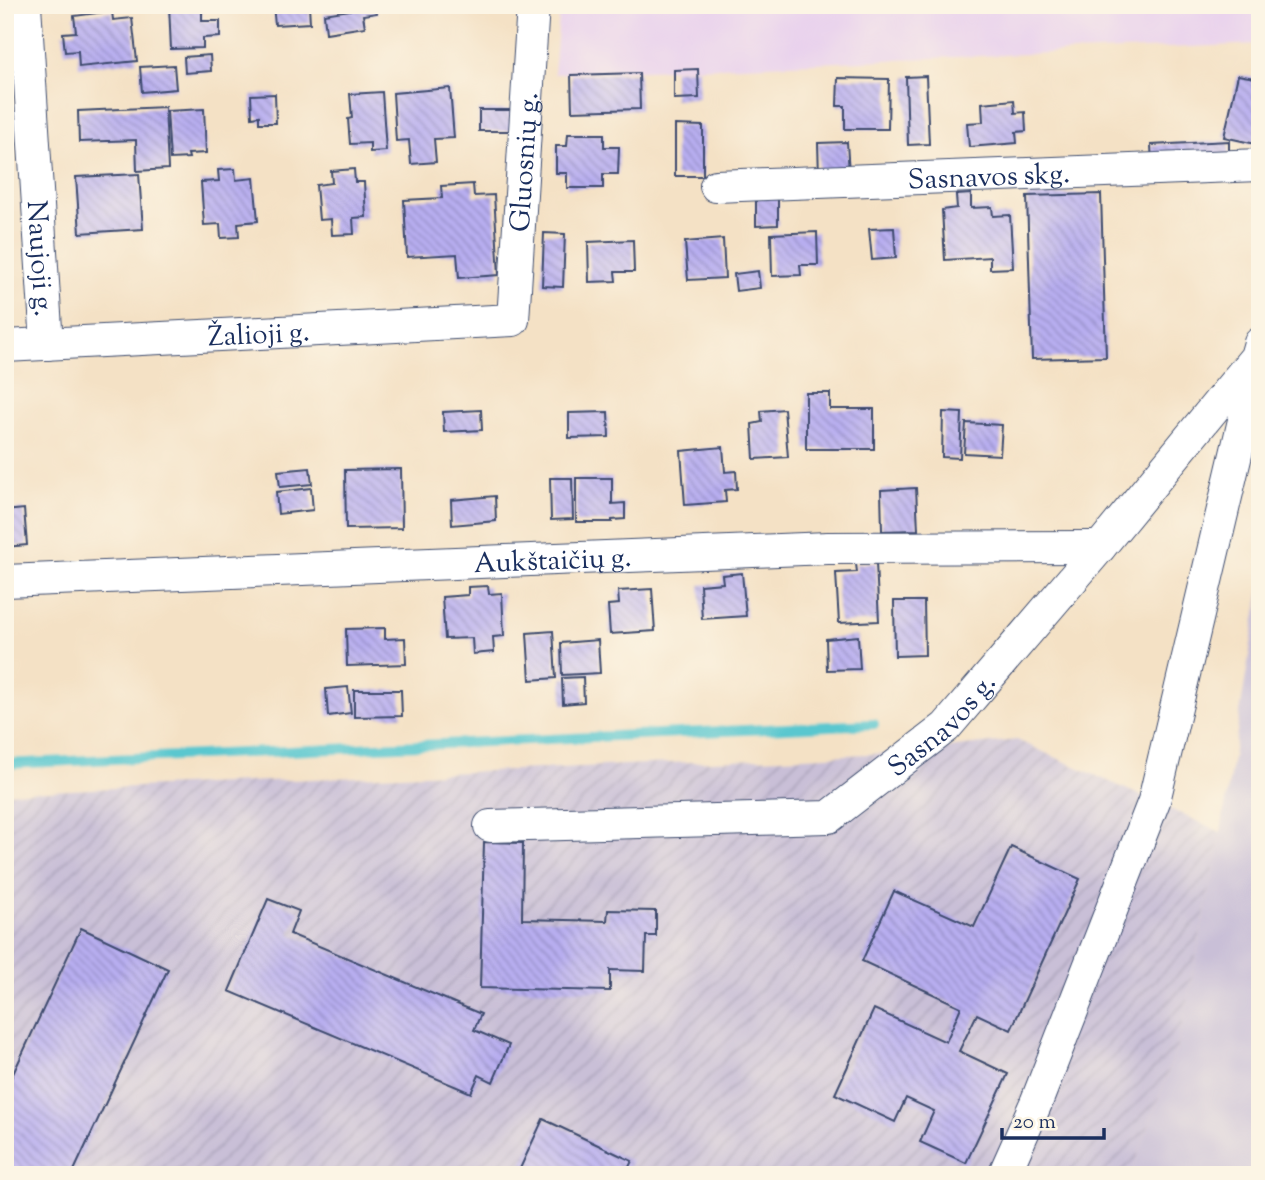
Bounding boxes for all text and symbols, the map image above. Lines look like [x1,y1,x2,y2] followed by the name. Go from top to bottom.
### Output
[502,91,550,233] street label: Gluosnių g.
[907,155,1071,202] street label: Sasnavos skg.
[15,199,62,318] street label: Naujoji g.
[207,313,311,359] street label: Žalioji g.
[473,539,632,585] street label: Aukštaičių g.
[880,665,1007,788] street label: Sasnavos g.
[1002,1096,1104,1140] scale bar
[1013,1108,1056,1138] text: 20 m

